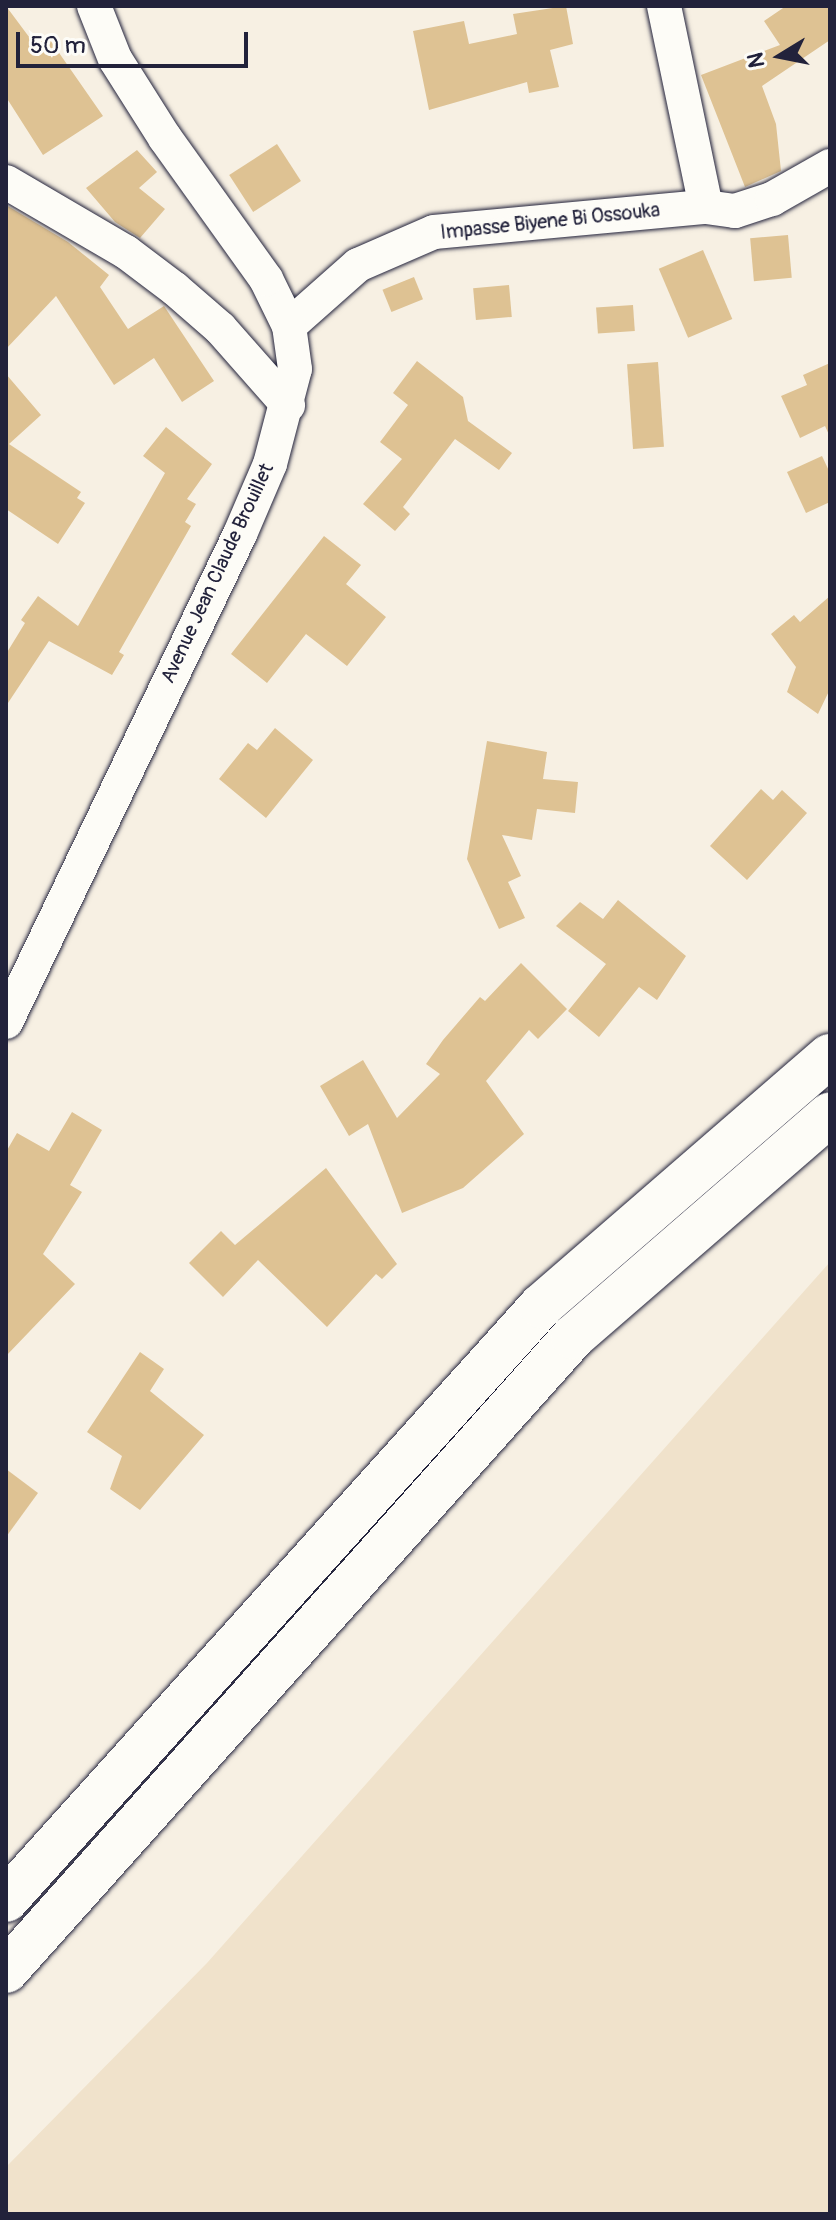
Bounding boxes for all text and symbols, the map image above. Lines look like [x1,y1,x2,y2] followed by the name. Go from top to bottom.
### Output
[20,16,252,66] scale bar
[740,16,820,96] north arrow
[30,31,86,60] text: 50 m
[741,50,771,70] text: N
[439,198,661,244] street label: Impasse Biyene Bi Ossouka
[155,459,279,687] street label: Avenue Jean Claude Brouillet

